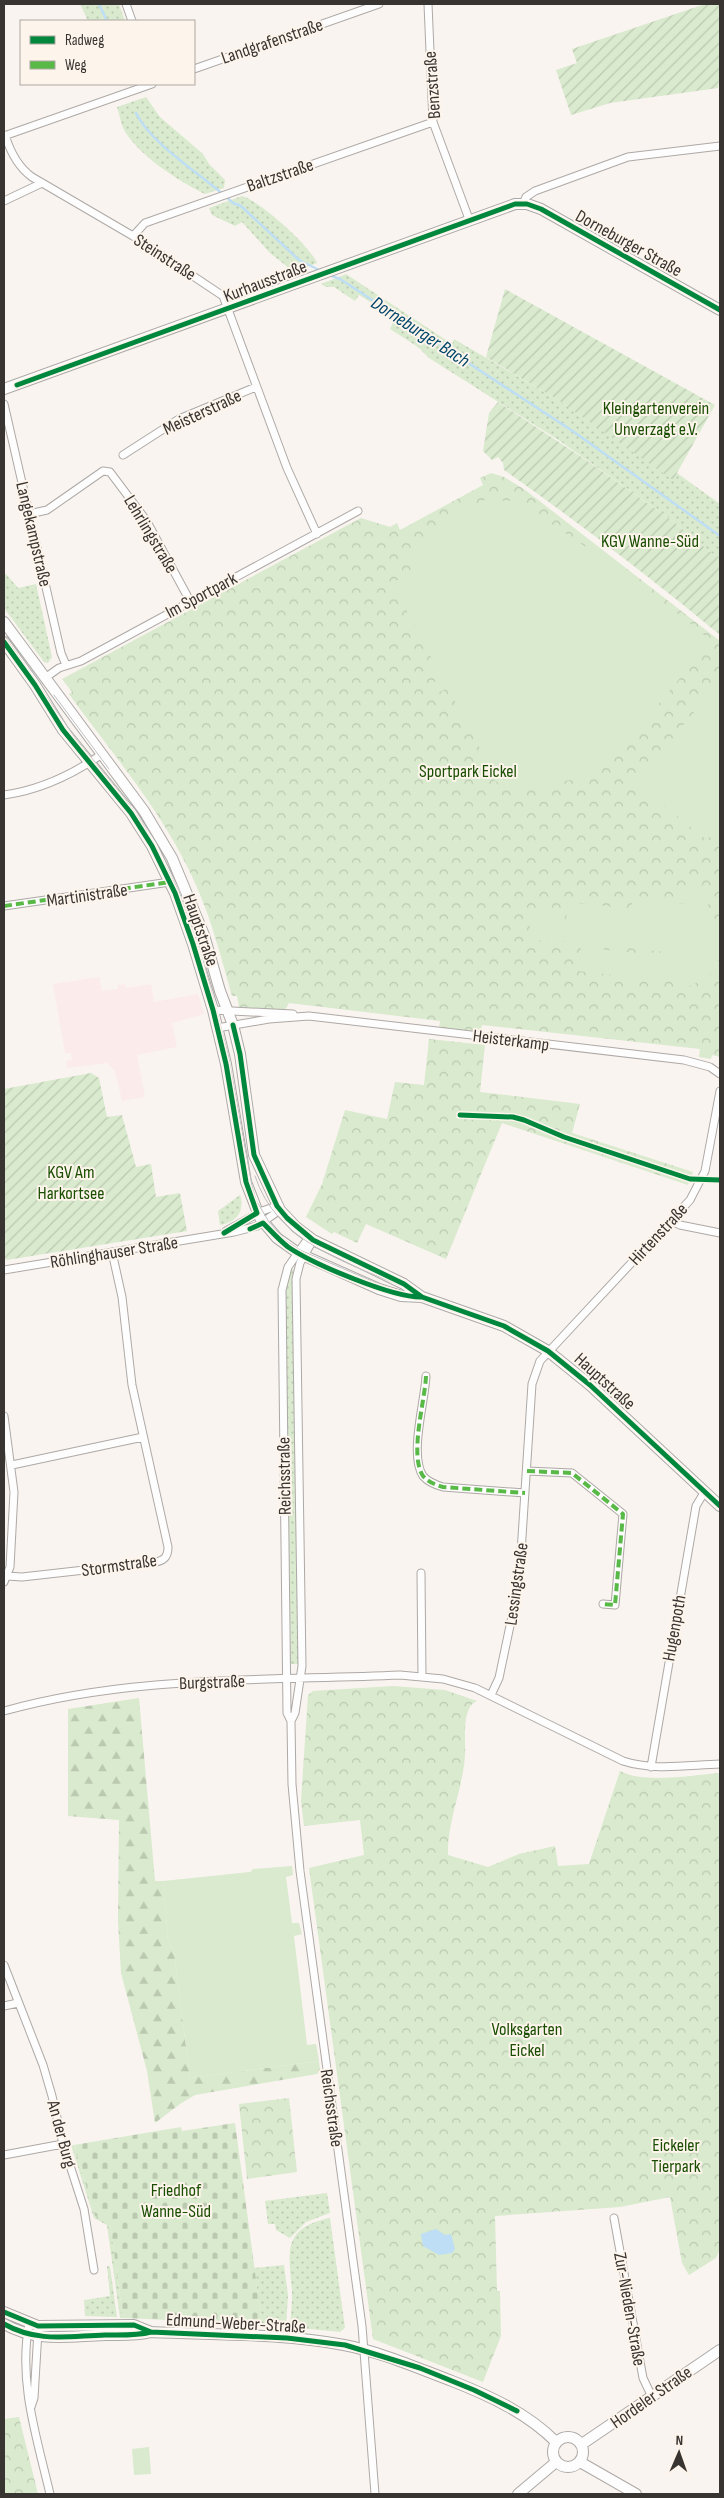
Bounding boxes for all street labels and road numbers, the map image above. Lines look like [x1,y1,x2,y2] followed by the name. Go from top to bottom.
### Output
[219,14,326,69] street label: Landgrafenstraße
[420,50,445,120] street label: Benzstraße
[244,154,316,197] street label: Baltzstraße
[572,206,686,281] street label: Dorneburger Straße
[130,230,200,285] street label: Steinstraße
[221,256,310,307] street label: Kurhausstraße
[160,385,245,440] street label: Meisterstraße
[11,480,56,589] street label: Langekampstraße
[119,492,182,577] street label: Lehrlingstraße
[162,568,241,623] street label: Im Sportpark
[45,879,129,912] street label: Martinistraße
[178,891,223,969] street label: Hauptstraße
[472,1025,550,1056] street label: Heisterkamp
[625,1199,692,1270] street label: Hirtenstraße
[49,1232,179,1273] street label: Röhlinghauser Straße
[570,1348,640,1414] street label: Hauptstraße
[273,1437,296,1515] street label: Reichsstraße
[500,1541,533,1627] street label: Lessingstraße
[80,1550,158,1581] street label: Stormstraße
[658,1593,691,1663] street label: Hugenpoth
[179,1671,245,1694] street label: Burgstraße
[316,2068,347,2148] street label: Reichsstraße
[42,2097,81,2170] street label: An der Burg
[609,2251,650,2368] street label: Zur-Nieden-Straße
[166,2309,306,2338] street label: Edmund-Weber-Straße
[606,2362,696,2433] street label: Hordeler Straße

